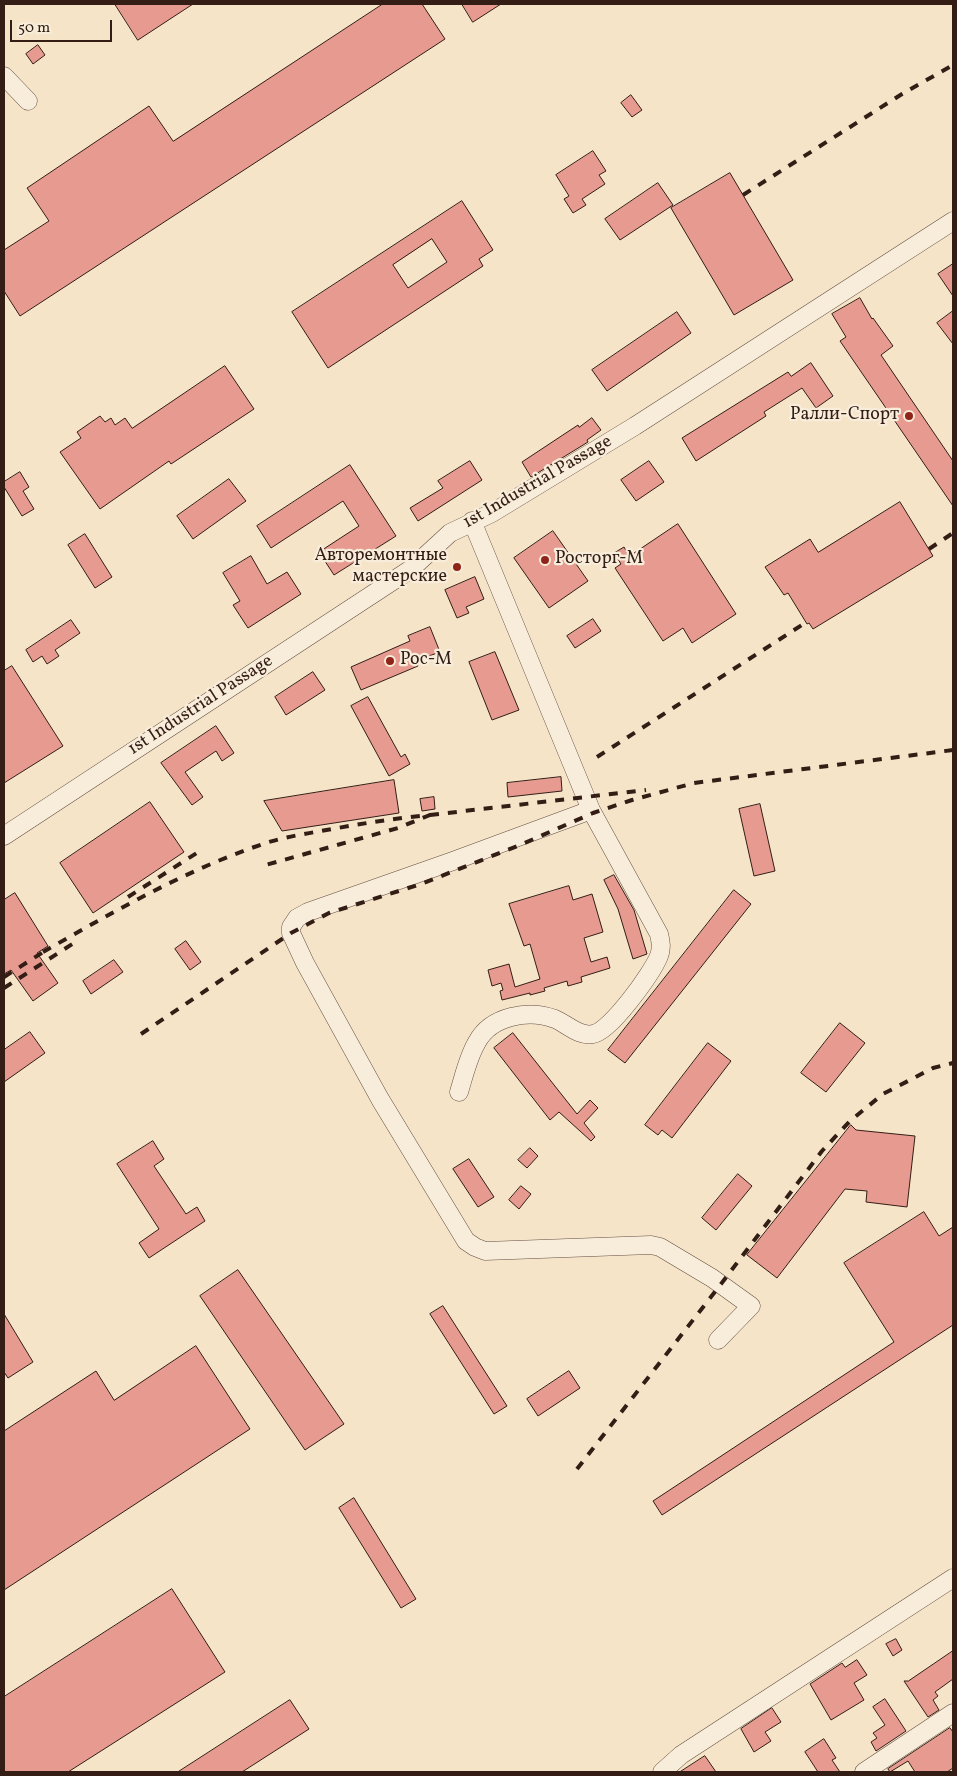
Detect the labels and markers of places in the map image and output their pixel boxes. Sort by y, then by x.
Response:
place label: Ралли-Спорт [790,405,899,427]
marker: Ралли-Спорт [903,410,915,422]
place label: Авторемонтные мастерские [314,546,447,588]
place label: Росторг-М [555,549,643,571]
marker: Росторг-М [539,554,551,566]
marker: Авторемонтные мастерские [451,561,463,573]
place label: Рос-М [400,650,452,672]
marker: Рос-М [384,655,396,667]

